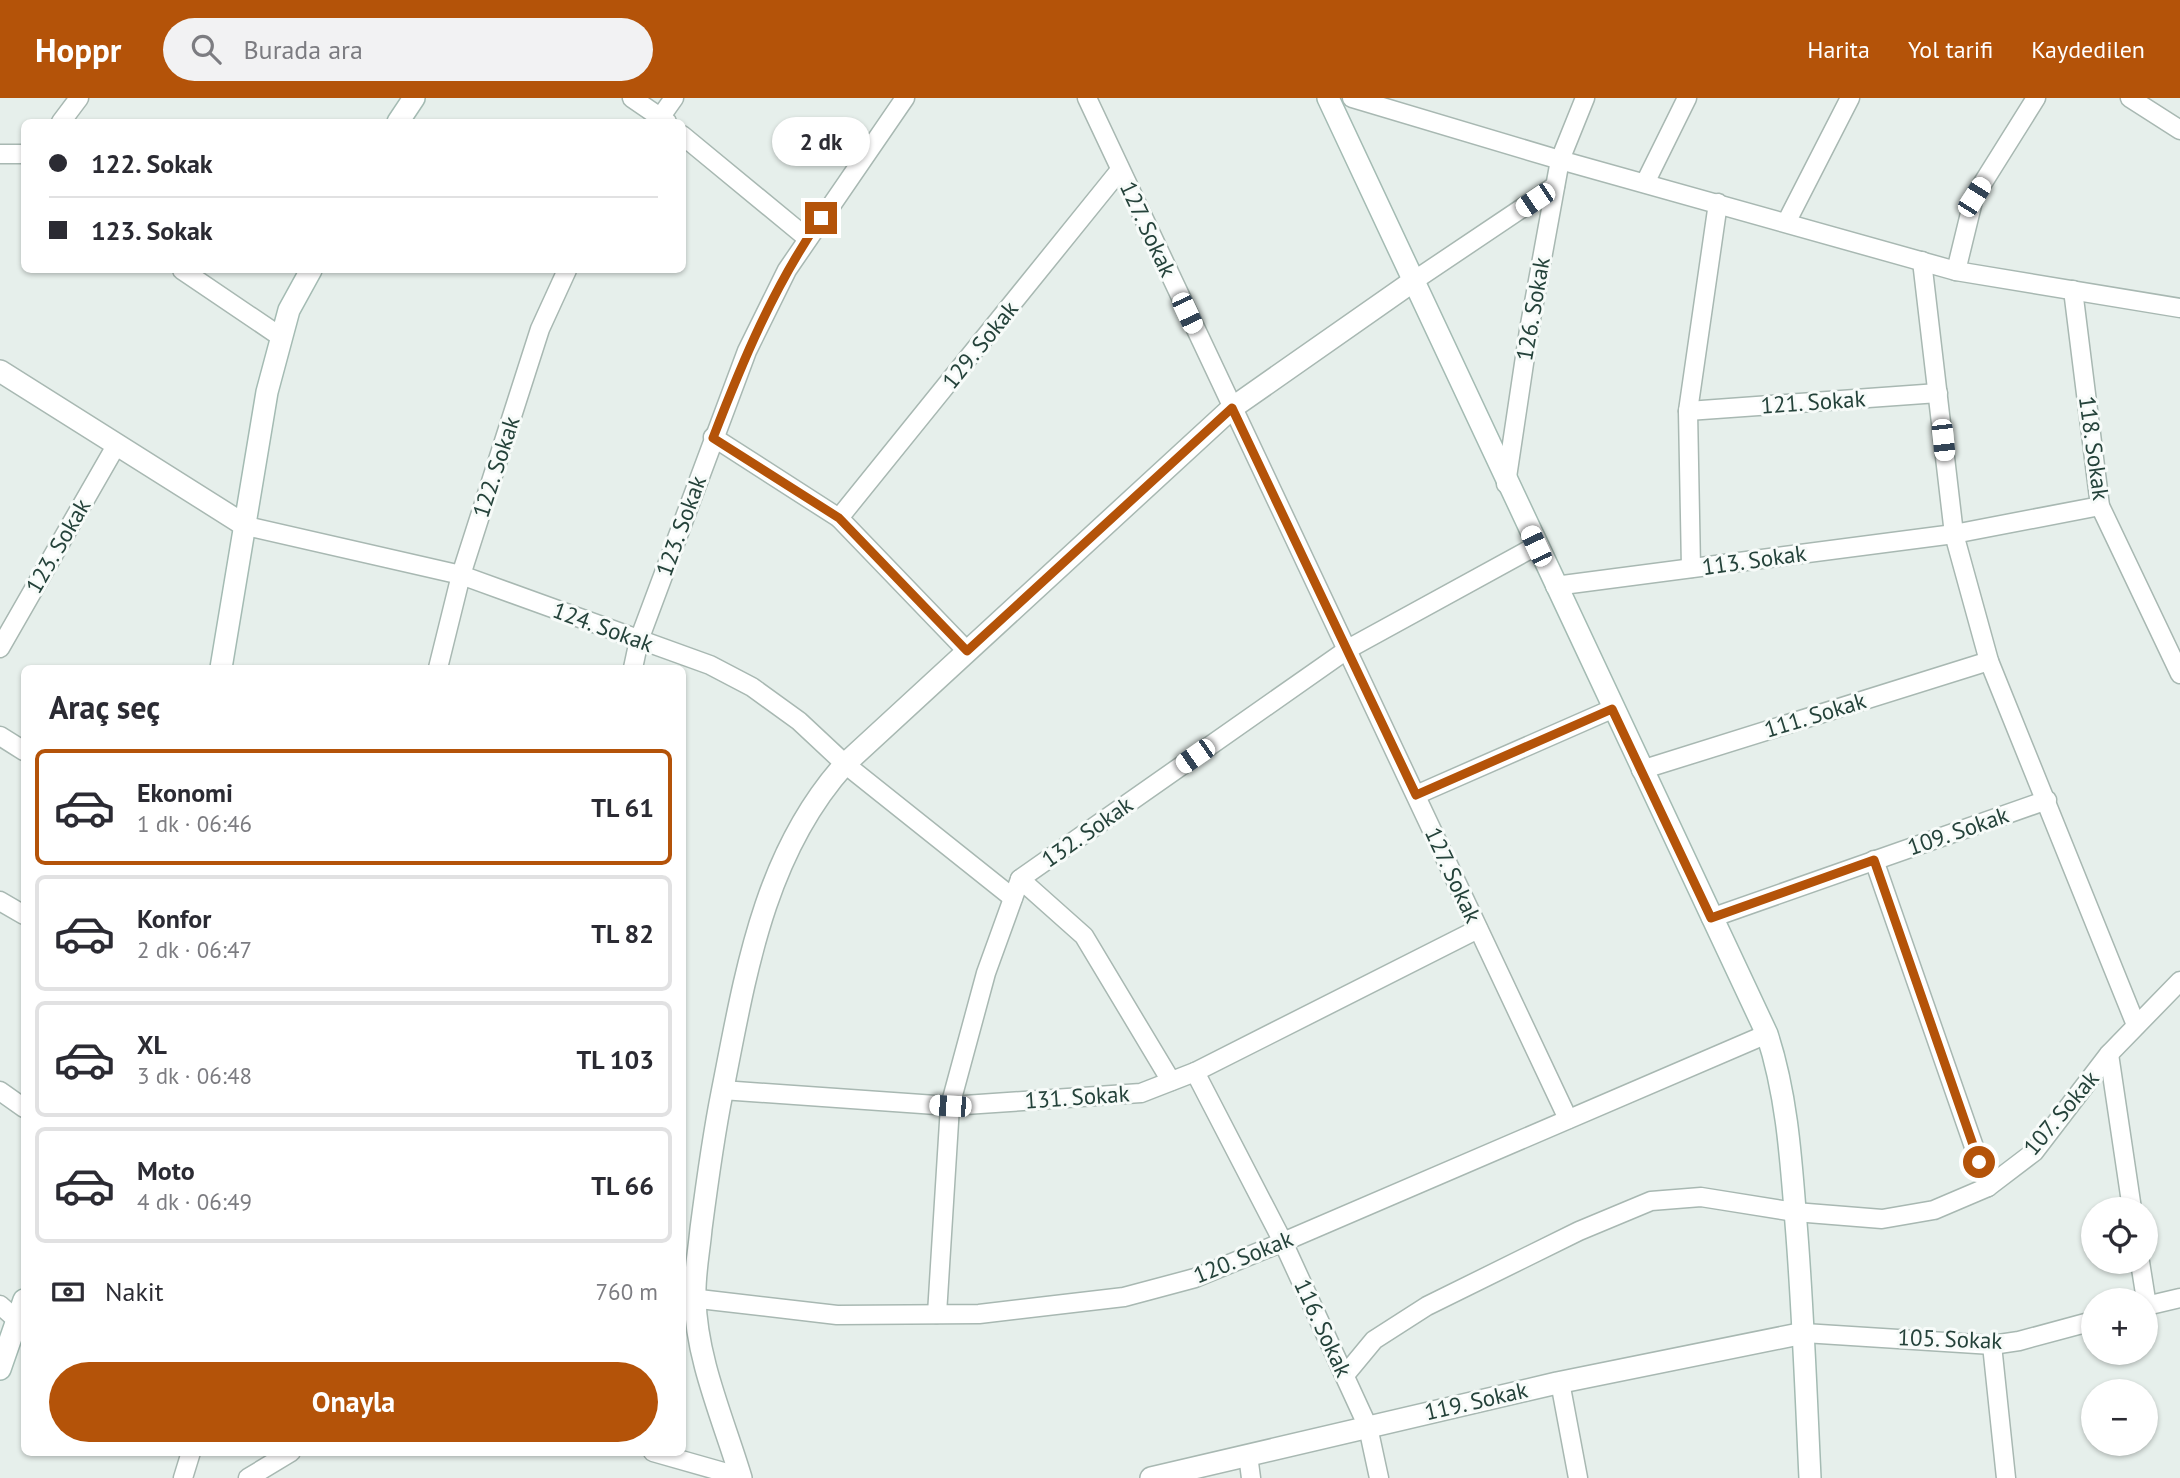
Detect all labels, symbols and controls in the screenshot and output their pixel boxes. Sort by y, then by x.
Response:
search box [163,18,653,81]
text: Hoppr [35,28,121,71]
icon: search [187,30,225,68]
text: Burada ara [243,33,363,66]
text: Harita [1807,34,1870,65]
text: Yol tarifi [1908,34,1993,65]
text: Kaydedilen [2031,34,2145,65]
callout: 2 dk [772,116,870,166]
text: 2 dk [800,127,842,156]
text: 122. Sokak [91,147,213,180]
car [1954,174,1995,220]
street label: 127. Sokak [1114,176,1183,281]
car [1512,180,1559,220]
route end [805,202,837,234]
text: 123. Sokak [91,214,213,247]
street label: 126. Sokak [1509,255,1556,363]
car [1169,290,1206,336]
street label: 129. Sokak [935,295,1024,395]
street label: 121. Sokak [1760,383,1866,420]
street label: 118. Sokak [2073,394,2116,502]
street label: 122. Sokak [466,413,526,521]
car [1931,418,1956,462]
street label: 123. Sokak [649,472,712,580]
street label: 123. Sokak [19,493,96,598]
car [1518,523,1555,569]
street label: 113. Sokak [1700,538,1808,581]
street label: 124. Sokak [549,595,657,658]
street label: 111. Sokak [1760,685,1869,744]
text: Araç seç [49,686,160,728]
car [1172,735,1219,777]
icon: car [53,776,116,839]
text: Ekonomi [137,776,233,809]
street label: 132. Sokak [1035,790,1138,874]
text: TL 61 [591,791,654,824]
street label: 109. Sokak [1904,800,2012,861]
text: 1 dk · 06:46 [137,809,252,838]
street label: 127. Sokak [1419,822,1488,927]
icon: car [53,902,116,965]
text: Konfor [137,902,211,935]
text: TL 82 [591,917,654,950]
text: 2 dk · 06:47 [137,935,252,964]
icon: car [53,1028,116,1091]
text: XL [137,1028,167,1061]
text: TL 103 [576,1043,654,1076]
text: 3 dk · 06:48 [137,1061,252,1090]
street label: 107. Sokak [2017,1064,2105,1161]
street label: 131. Sokak [1024,1078,1130,1115]
car [929,1094,972,1118]
route start [1963,1146,1995,1178]
icon: car [53,1154,116,1217]
text: Moto [137,1154,195,1187]
text: TL 66 [591,1169,654,1202]
text: 4 dk · 06:49 [137,1187,252,1216]
map controls [2081,1197,2158,1456]
button: locate [2081,1197,2158,1274]
street label: 120. Sokak [1189,1223,1297,1290]
icon: cash [49,1273,87,1311]
street label: 116. Sokak [1288,1274,1359,1381]
text: Nakit [105,1275,164,1308]
text: 760 m [596,1277,658,1306]
button: + [2081,1288,2158,1365]
street label: 105. Sokak [1897,1322,2003,1355]
button: Onayla [49,1362,658,1442]
street label: 119. Sokak [1422,1375,1530,1426]
button: − [2081,1379,2158,1456]

